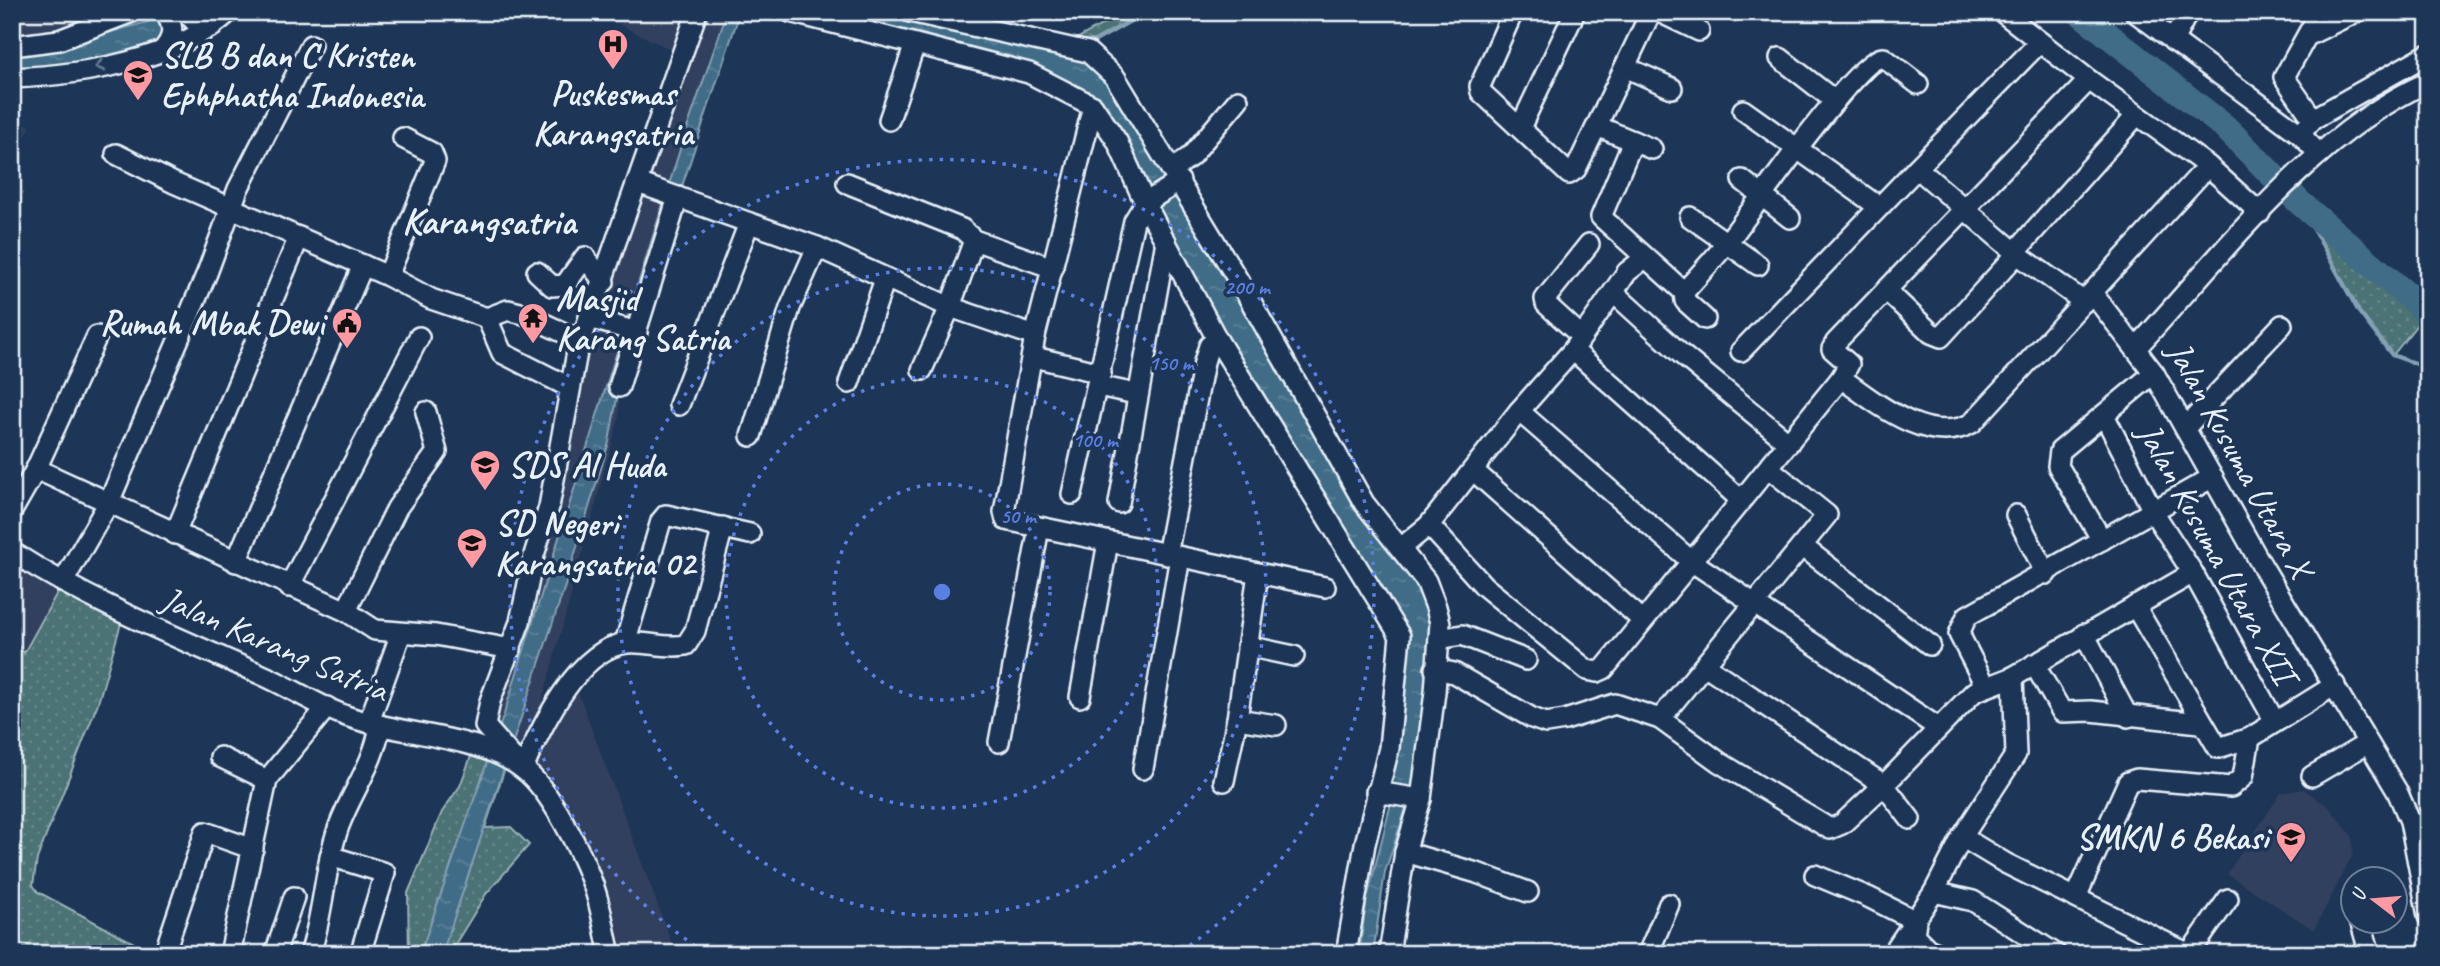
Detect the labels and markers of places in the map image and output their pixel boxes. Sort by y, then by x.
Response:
hospital icon: Puskesmas Karangsatria [596,27,630,71]
place label: SLB B dan C Kristen Ephphatha Indonesia [161,33,427,118]
school or university icon: SLB B dan C Kristen Ephphatha Indonesia [121,58,155,102]
place label: Puskesmas Karangsatria [533,71,696,156]
place label: Masjid Karang Satria [556,276,732,361]
place label: Rumah Mbak Dewi [100,301,328,346]
temple icon: Masjid Karang Satria [516,301,550,345]
public building icon: Rumah Mbak Dewi [330,306,364,350]
place label: SDS Al Huda [508,443,668,488]
school or university icon: SDS Al Huda [468,448,502,492]
place label: SD Negeri Karangsatria 02 [495,501,698,586]
school or university icon: SD Negeri Karangsatria 02 [455,526,489,570]
centre of rings [930,580,954,604]
place label: SMKN 6 Bekasi [2076,815,2273,860]
school or university icon: SMKN 6 Bekasi [2274,820,2308,864]

